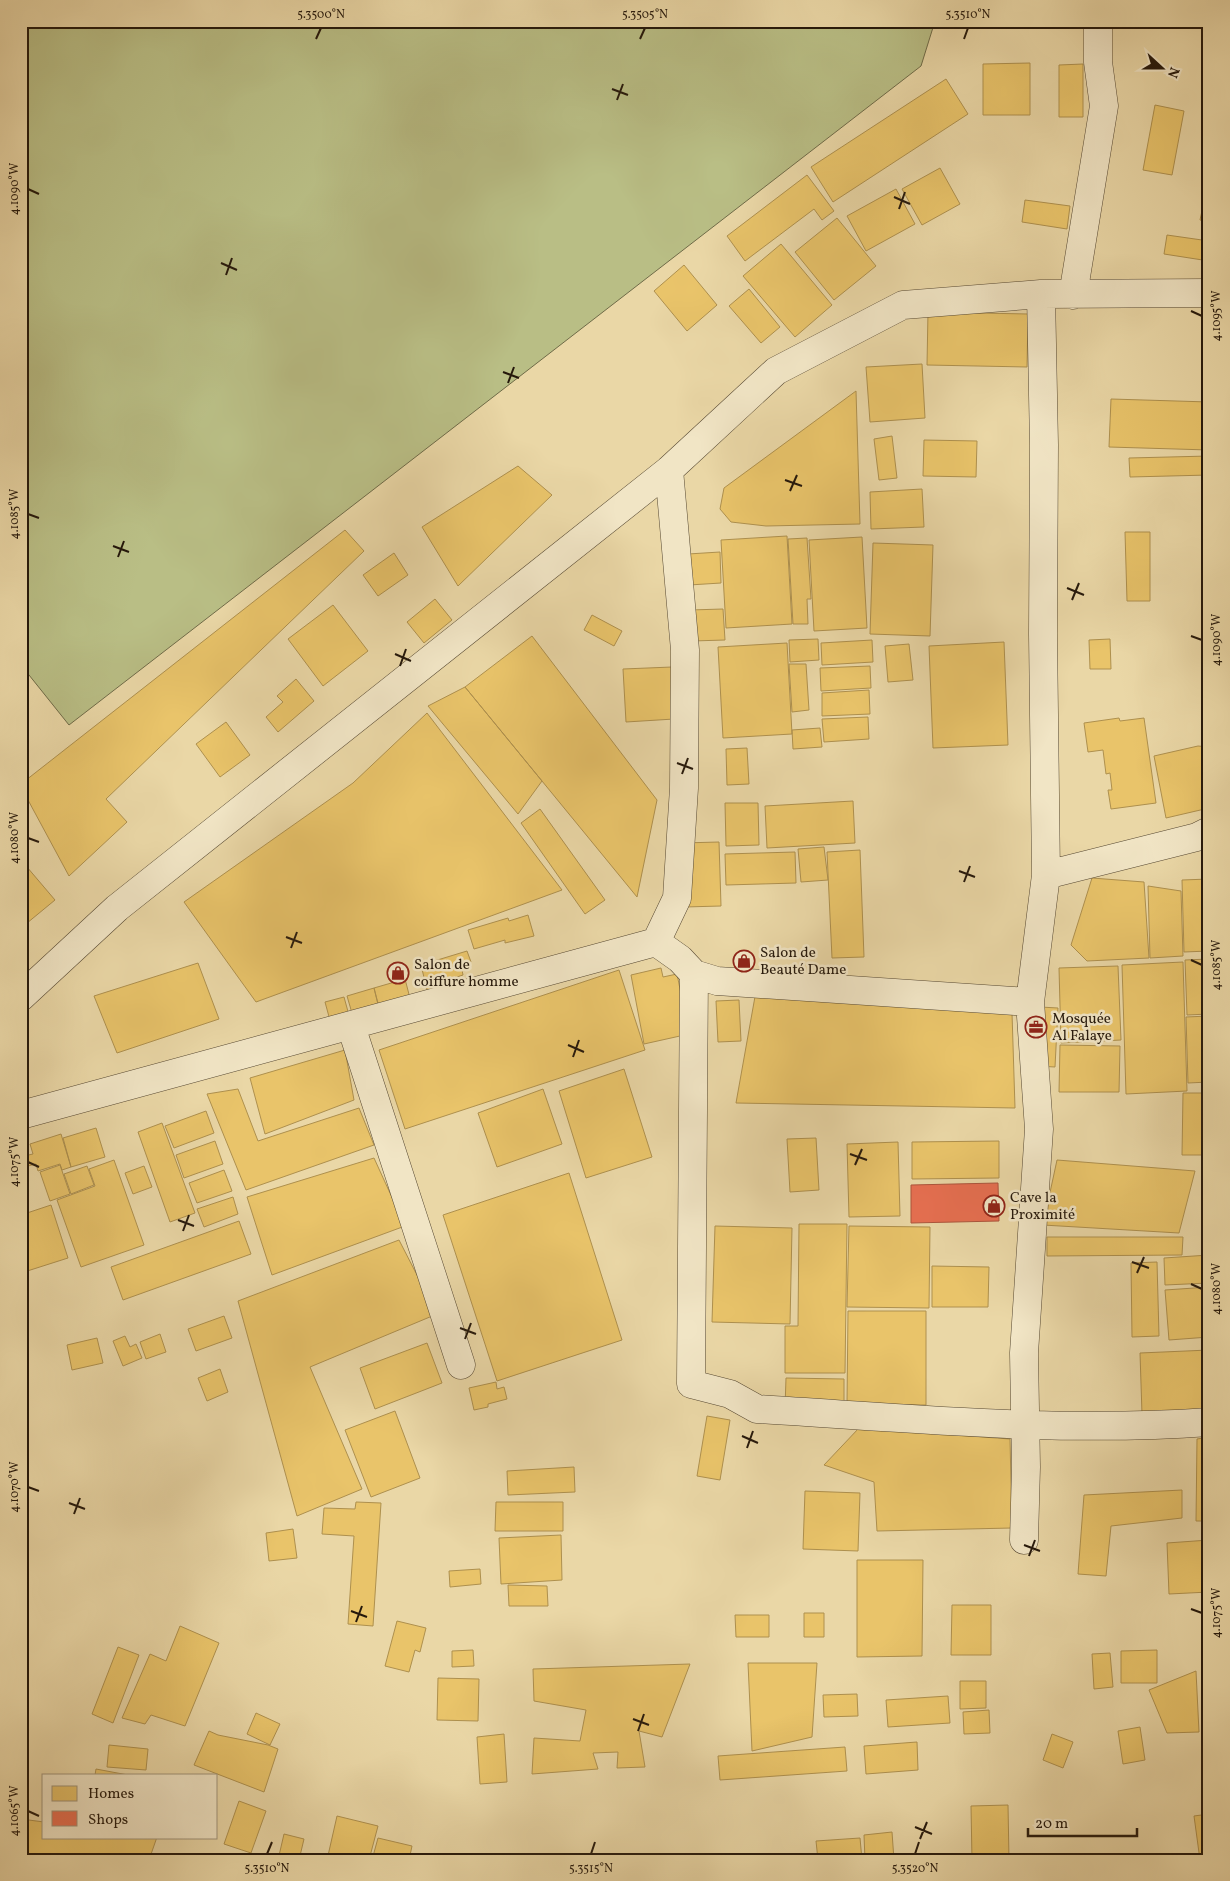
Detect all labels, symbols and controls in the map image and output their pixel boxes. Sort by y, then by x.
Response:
text: 5.3500°N [297,7,345,23]
text: 5.3505°N [622,7,668,23]
text: 5.3510°N [945,7,991,23]
north arrow [1138,42,1188,92]
text: N [1162,64,1183,80]
text: 4.1090°W [7,163,23,215]
text: 4.1095°W [1209,291,1225,342]
text: 4.1085°W [7,489,23,539]
text: 4.1090°W [1209,614,1225,666]
text: 4.1080°W [7,812,23,864]
text: 4.1085°W [1209,940,1225,990]
place label: Salon de Beauté Dame [760,943,846,981]
shop icon: Salon de Beauté Dame [732,949,756,973]
place label: Salon de coiffure homme [414,955,519,993]
shop icon: Salon de coiffure homme [386,961,410,985]
place label: Mosquée Al Falaye [1052,1009,1112,1047]
office icon: Mosquée Al Falaye [1024,1015,1048,1039]
text: 4.1075°W [7,1137,23,1187]
place label: Cave la Proximité [1010,1188,1075,1226]
shop icon: Cave la Proximité [982,1194,1006,1218]
text: 4.1080°W [1209,1263,1225,1315]
text: 4.1070°W [7,1461,23,1513]
text: 4.1075°W [1209,1588,1225,1638]
legend [42,1774,218,1838]
text: Homes [88,1784,134,1805]
text: 4.1065°W [7,1786,23,1837]
scale bar [1028,1806,1136,1838]
text: Shops [88,1810,128,1831]
text: 20 m [1035,1814,1068,1835]
text: 5.3510°N [244,1861,290,1877]
text: 5.3515°N [569,1861,613,1877]
text: 5.3520°N [892,1861,938,1877]

